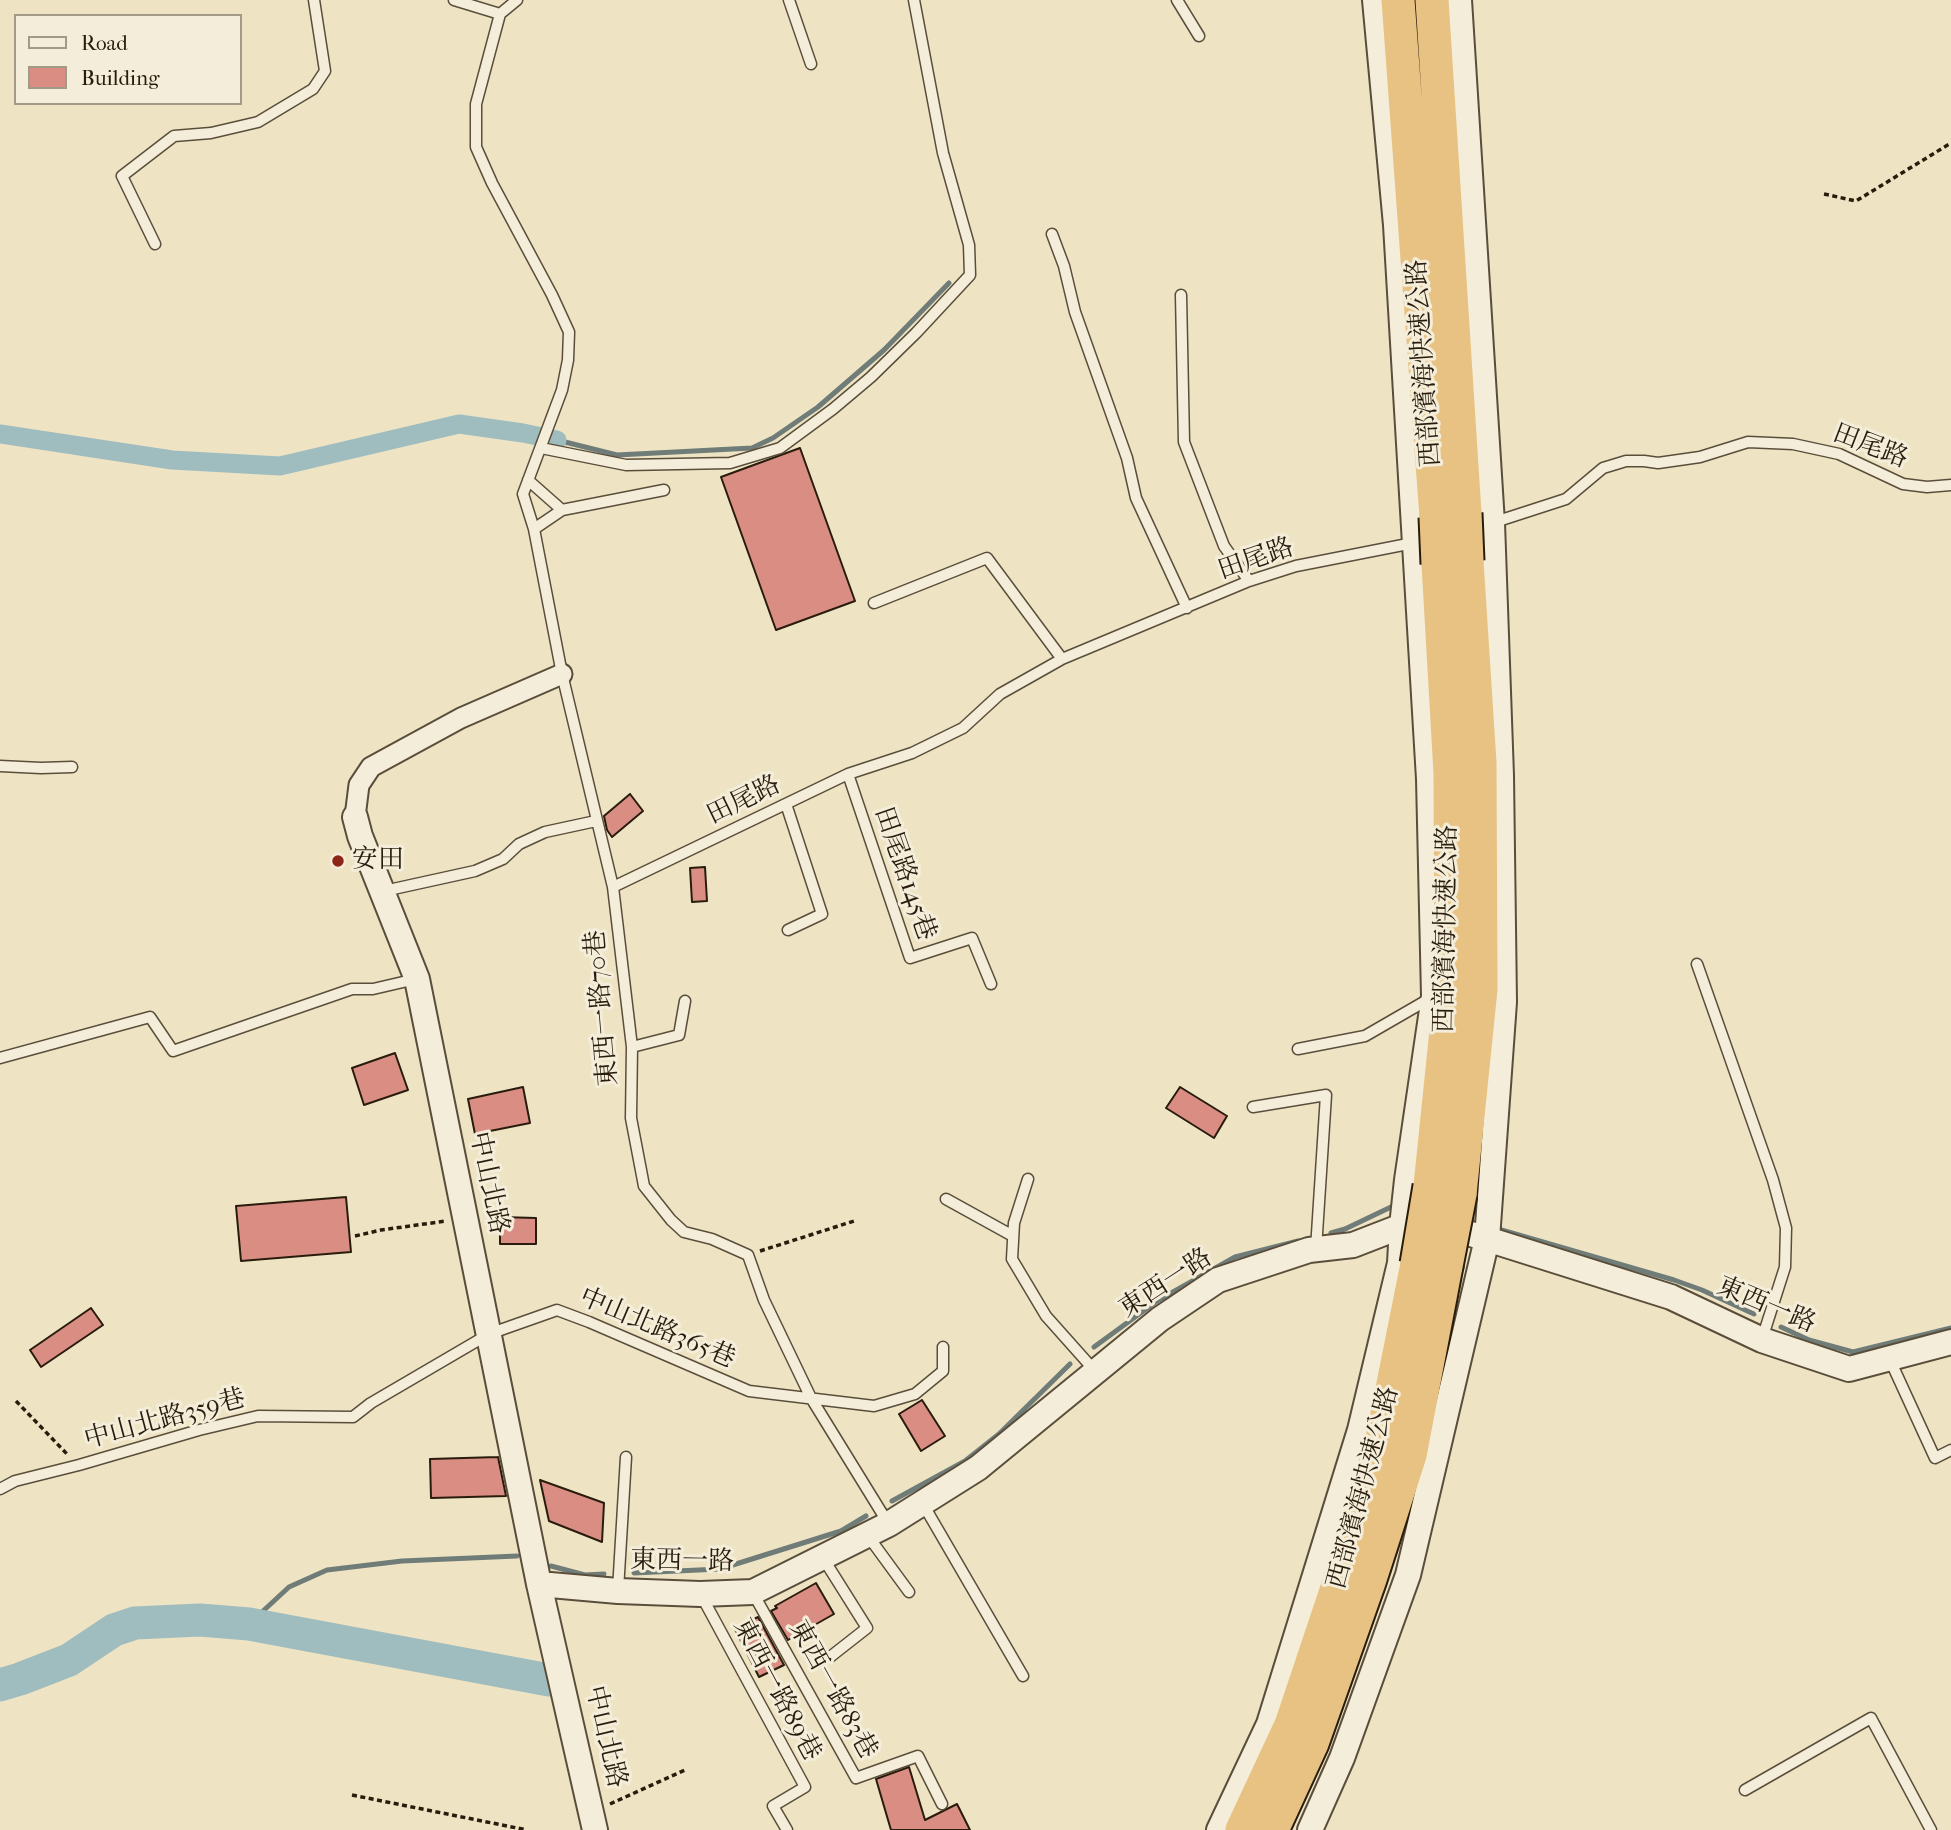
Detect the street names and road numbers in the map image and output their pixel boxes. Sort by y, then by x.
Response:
street label: 西部濱海快速公路 [1402,258,1448,468]
street label: 田尾路 [1828,418,1912,476]
street label: 田尾路 [1214,533,1298,587]
street label: 田尾路 [702,770,786,832]
street label: 田尾路145巷 [867,803,941,945]
street label: 西部濱海快速公路 [1430,825,1464,1033]
street label: 東西一路70巷 [581,929,625,1087]
street label: 中山北路 [462,1129,514,1237]
street label: 東西一路 [1114,1243,1218,1325]
street label: 東西一路 [1712,1271,1820,1341]
street label: 中山北路365巷 [575,1282,739,1376]
street label: 中山北路359巷 [81,1384,249,1456]
street label: 西部濱海快速公路 [1322,1384,1406,1592]
street label: 東西一路 [630,1545,734,1579]
street label: 東西一路89巷 [725,1613,827,1767]
street label: 東西一路83巷 [781,1615,883,1765]
street label: 中山北路 [578,1683,632,1791]

